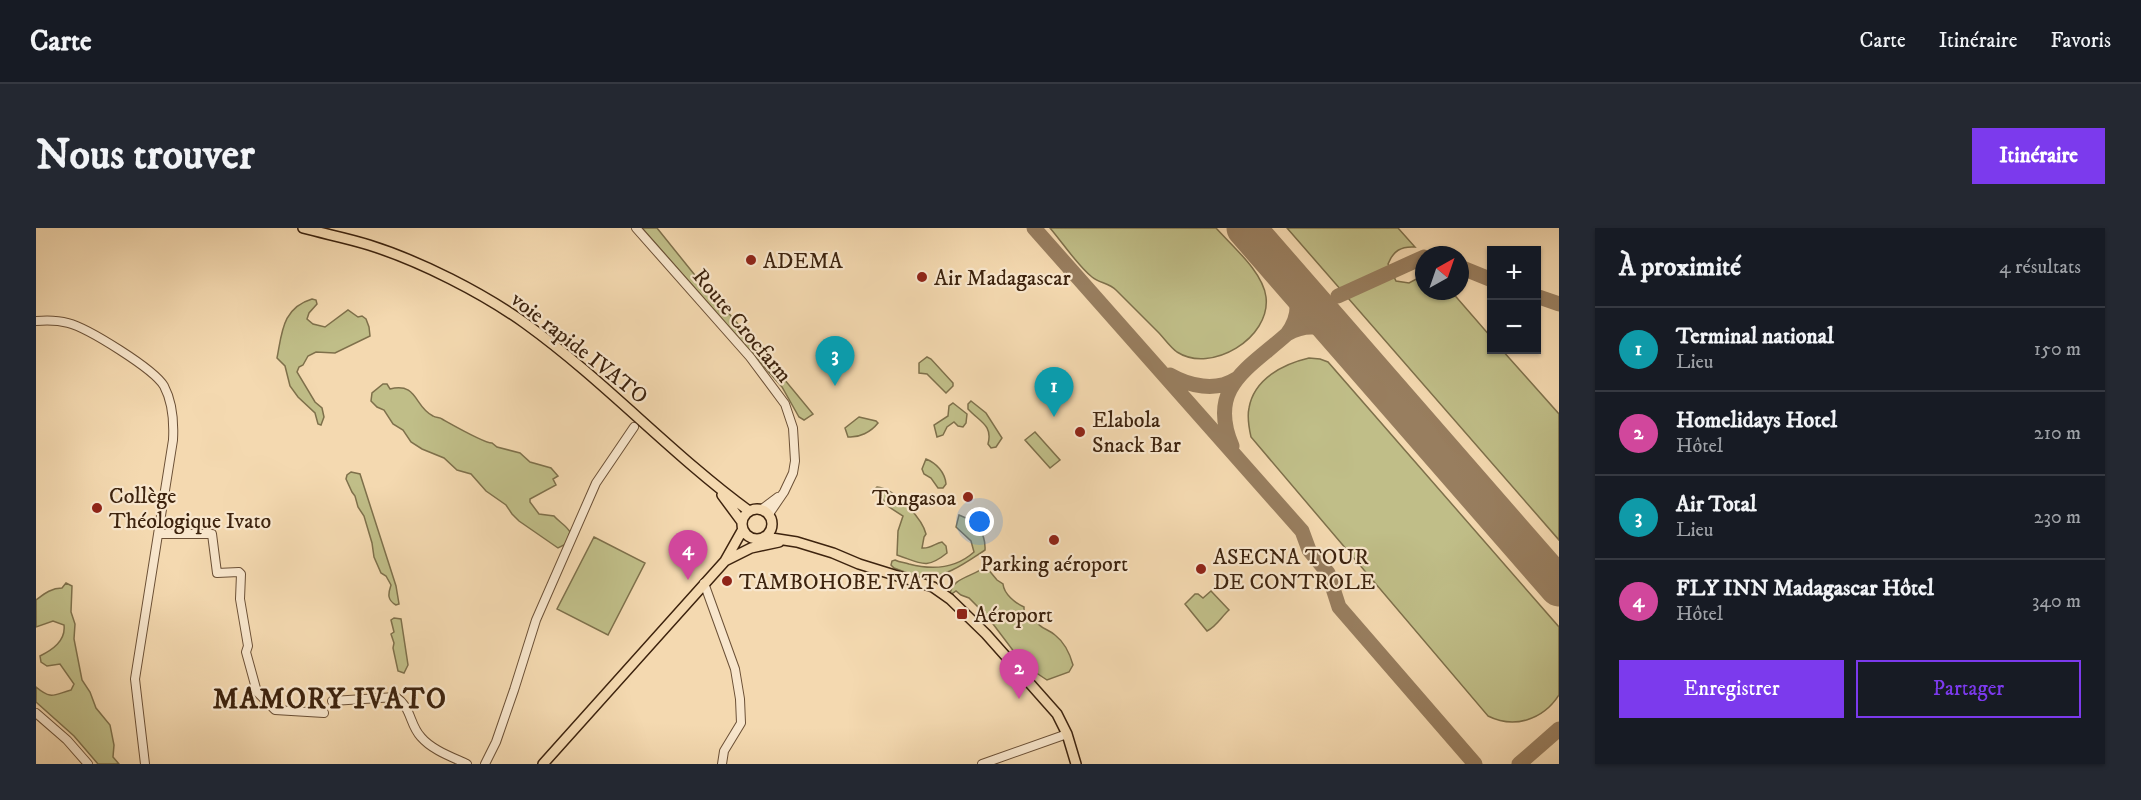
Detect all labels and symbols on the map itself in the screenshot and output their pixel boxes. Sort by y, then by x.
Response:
north arrow [1415,246,1469,300]
place label: ADEMA [763,248,844,275]
marker: ADEMA [744,253,758,267]
street label: Route Crocfarm [686,263,797,389]
place label: Air Madagascar [934,265,1072,292]
marker: Air Madagascar [915,270,929,284]
street label: voie rapide IVATO [504,286,653,410]
pin: 3 [816,336,854,386]
pin: 1 [1034,368,1074,417]
place label: Elabola Snack Bar [1092,407,1182,459]
marker: Elabola Snack Bar [1073,425,1087,439]
place label: Collège Théologique Ivato [109,483,271,535]
place label: Tongasoa [872,485,957,512]
marker: Tongasoa [961,490,975,504]
marker: Collège Théologique Ivato [90,501,104,515]
your location [965,507,994,536]
pin: 4 [668,530,708,580]
marker: Parking aéroport [1047,533,1061,547]
place label: ASECNA TOUR DE CONTROLE [1213,544,1375,596]
place label: Parking aéroport [980,551,1128,578]
marker: ASECNA TOUR DE CONTROLE [1194,562,1208,576]
place label: TAMBOHOBE IVATO [739,569,954,596]
marker: TAMBOHOBE IVATO [720,574,734,588]
place label: Aéroport [974,602,1053,629]
marker: Aéroport [955,607,969,621]
pin: 2 [1000,650,1038,699]
district label: MAMORY IVATO [213,682,447,717]

